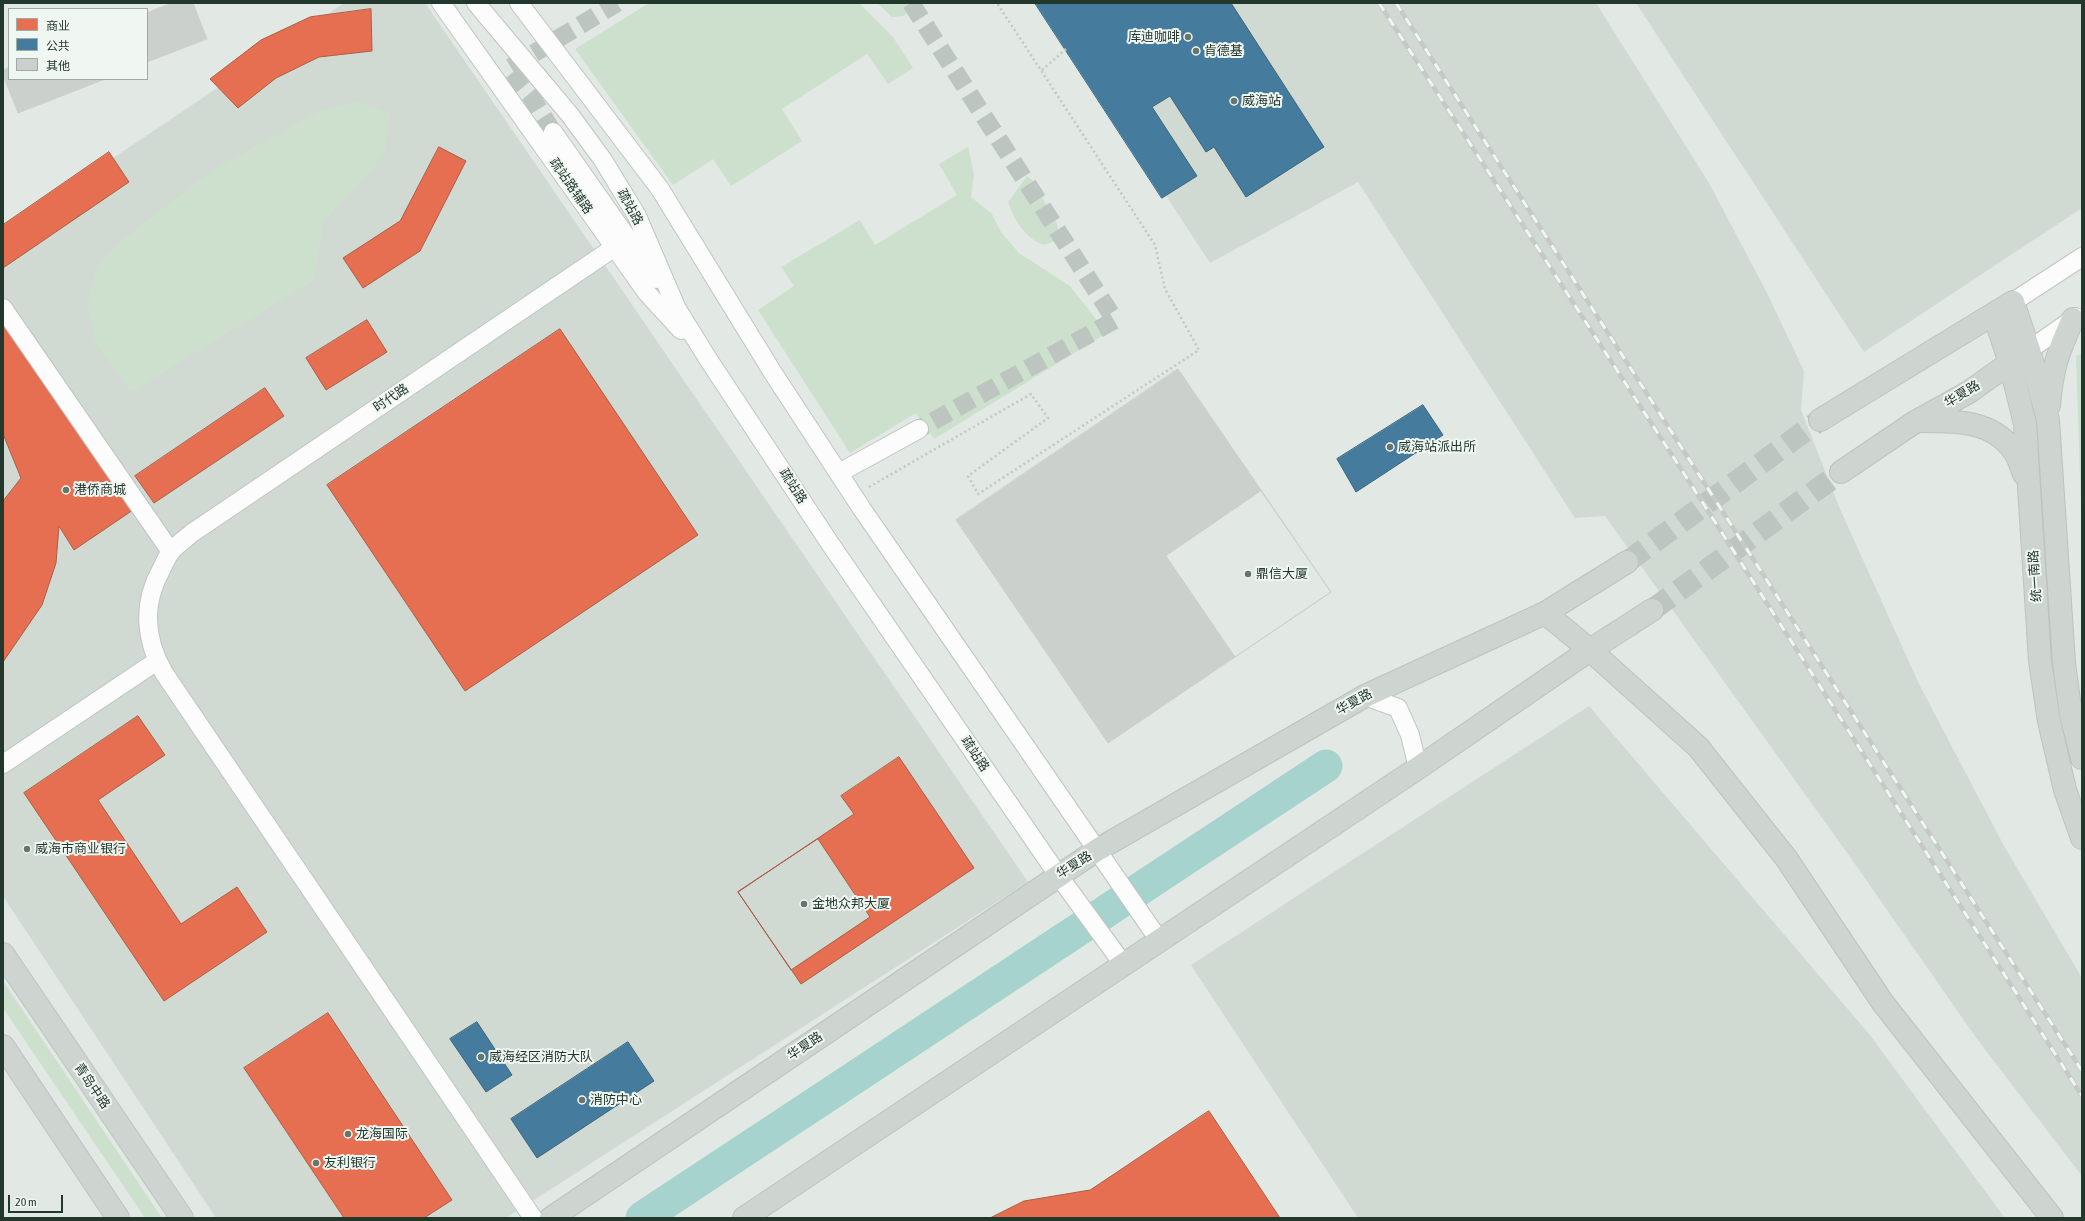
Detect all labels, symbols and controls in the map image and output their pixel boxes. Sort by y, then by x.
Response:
legend [8,8,148,80]
text: 商业 [46,19,70,33]
place label: 库迪咖啡 [1128,29,1180,45]
marker: 库迪咖啡 [1183,32,1193,42]
text: 公共 [46,39,70,53]
place label: 肯德基 [1204,43,1243,59]
marker: 肯德基 [1191,46,1201,56]
text: 其他 [46,59,70,73]
place label: 威海站 [1242,93,1281,109]
marker: 威海站 [1229,96,1239,106]
street label: 疏站路辅路 [546,155,596,217]
street label: 疏站路 [614,186,646,228]
street label: 华夏路 [1941,377,1983,411]
street label: 时代路 [370,381,412,415]
place label: 威海站派出所 [1398,439,1476,455]
marker: 威海站派出所 [1385,442,1395,452]
street label: 疏站路 [776,465,810,507]
place label: 港侨商城 [74,482,126,498]
marker: 港侨商城 [61,485,71,495]
street label: 统一南路 [2025,550,2045,602]
place label: 鼎信大厦 [1256,566,1308,582]
marker: 鼎信大厦 [1243,569,1253,579]
street label: 华夏路 [1333,686,1375,718]
street label: 疏站路 [958,733,992,775]
place label: 威海市商业银行 [35,841,126,857]
marker: 威海市商业银行 [22,844,32,854]
street label: 华夏路 [1053,848,1095,882]
place label: 金地众邦大厦 [812,896,890,912]
marker: 金地众邦大厦 [799,899,809,909]
street label: 华夏路 [784,1029,826,1063]
place label: 威海经区消防大队 [489,1049,593,1065]
marker: 威海经区消防大队 [476,1052,486,1062]
street label: 青岛中路 [71,1060,113,1112]
place label: 消防中心 [590,1092,642,1108]
marker: 消防中心 [577,1095,587,1105]
place label: 龙海国际 [356,1126,408,1142]
marker: 龙海国际 [343,1129,353,1139]
place label: 友利银行 [324,1155,376,1171]
marker: 友利银行 [311,1158,321,1168]
scale bar [10,1187,65,1213]
text: 20 m [15,1195,37,1209]

